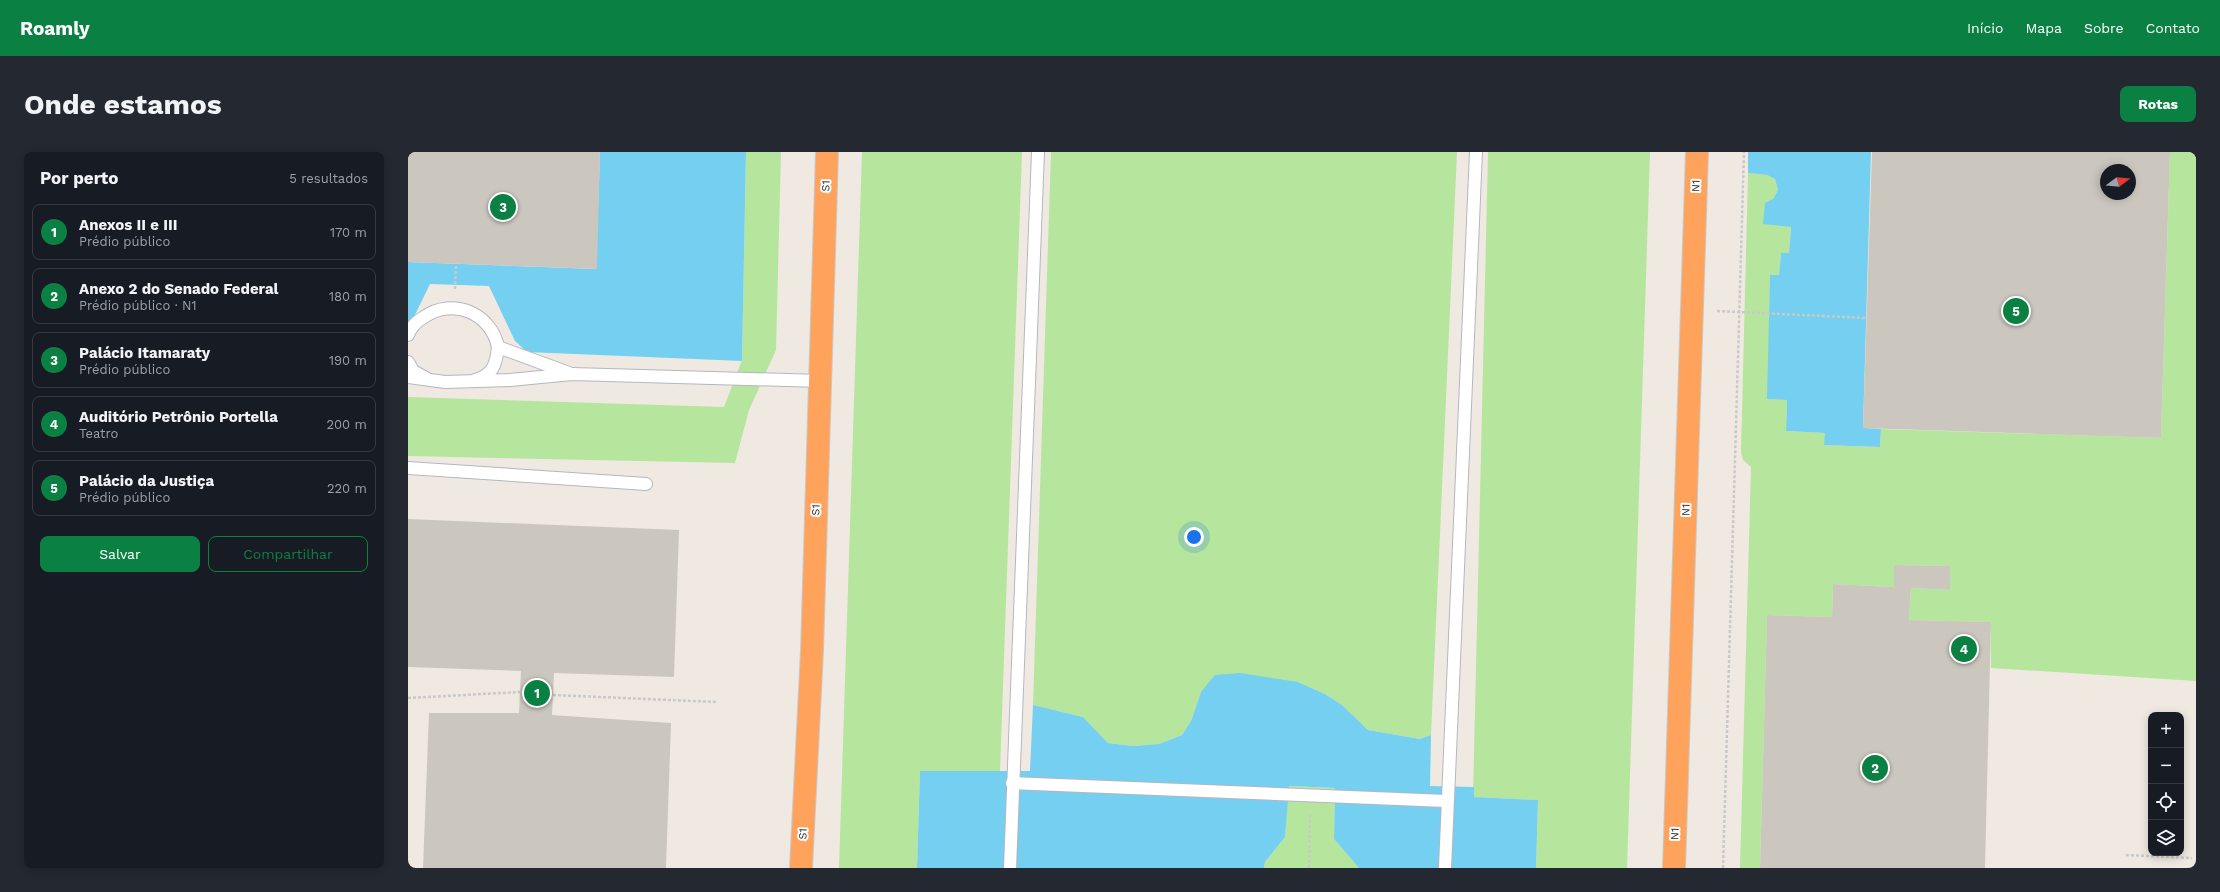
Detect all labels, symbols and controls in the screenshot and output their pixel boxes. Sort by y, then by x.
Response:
text: Roamly [20,17,90,40]
text: Início [1967,20,2003,36]
text: Mapa [2025,20,2062,36]
text: Sobre [2084,20,2124,36]
text: Contato [2146,20,2200,36]
button: Rotas [2120,86,2196,122]
text: Onde estamos [24,88,222,121]
north arrow [2100,164,2136,200]
text: Por perto [40,168,118,188]
text: 5 resultados [289,171,368,186]
street label: S1 [819,180,833,192]
street label: N1 [1689,180,1703,192]
pin: 3 [490,192,516,222]
text: Anexos II e III [79,216,178,234]
text: 1 [51,225,57,240]
text: 170 m [330,225,367,240]
text: Prédio público [79,234,170,249]
text: Anexo 2 do Senado Federal [79,280,279,298]
text: 2 [50,289,58,304]
text: 180 m [329,289,367,304]
pin: 5 [2003,296,2029,326]
text: Prédio público · N1 [79,298,197,313]
text: Palácio Itamaraty [79,344,210,362]
text: 3 [50,353,58,368]
text: 190 m [329,353,367,368]
text: Prédio público [79,362,170,377]
text: Auditório Petrônio Portella [79,408,278,426]
text: 4 [50,417,58,432]
text: 200 m [326,417,367,432]
text: Teatro [79,426,118,441]
text: Palácio da Justiça [79,472,214,490]
text: 5 [50,481,58,496]
text: 220 m [327,481,367,496]
text: Prédio público [79,490,170,505]
street label: S1 [809,504,823,516]
street label: N1 [1679,504,1693,516]
your location [1184,527,1204,547]
button: Salvar [40,536,200,572]
button: Compartilhar [208,536,368,572]
pin: 4 [1951,634,1977,664]
pin: 1 [524,678,550,708]
map controls [2148,712,2184,856]
button: + [2148,712,2184,748]
button: − [2148,748,2184,784]
pin: 2 [1862,753,1888,783]
button: locate [2148,784,2184,820]
button: layers [2148,820,2184,856]
street label: S1 [796,828,810,840]
street label: N1 [1668,828,1682,840]

